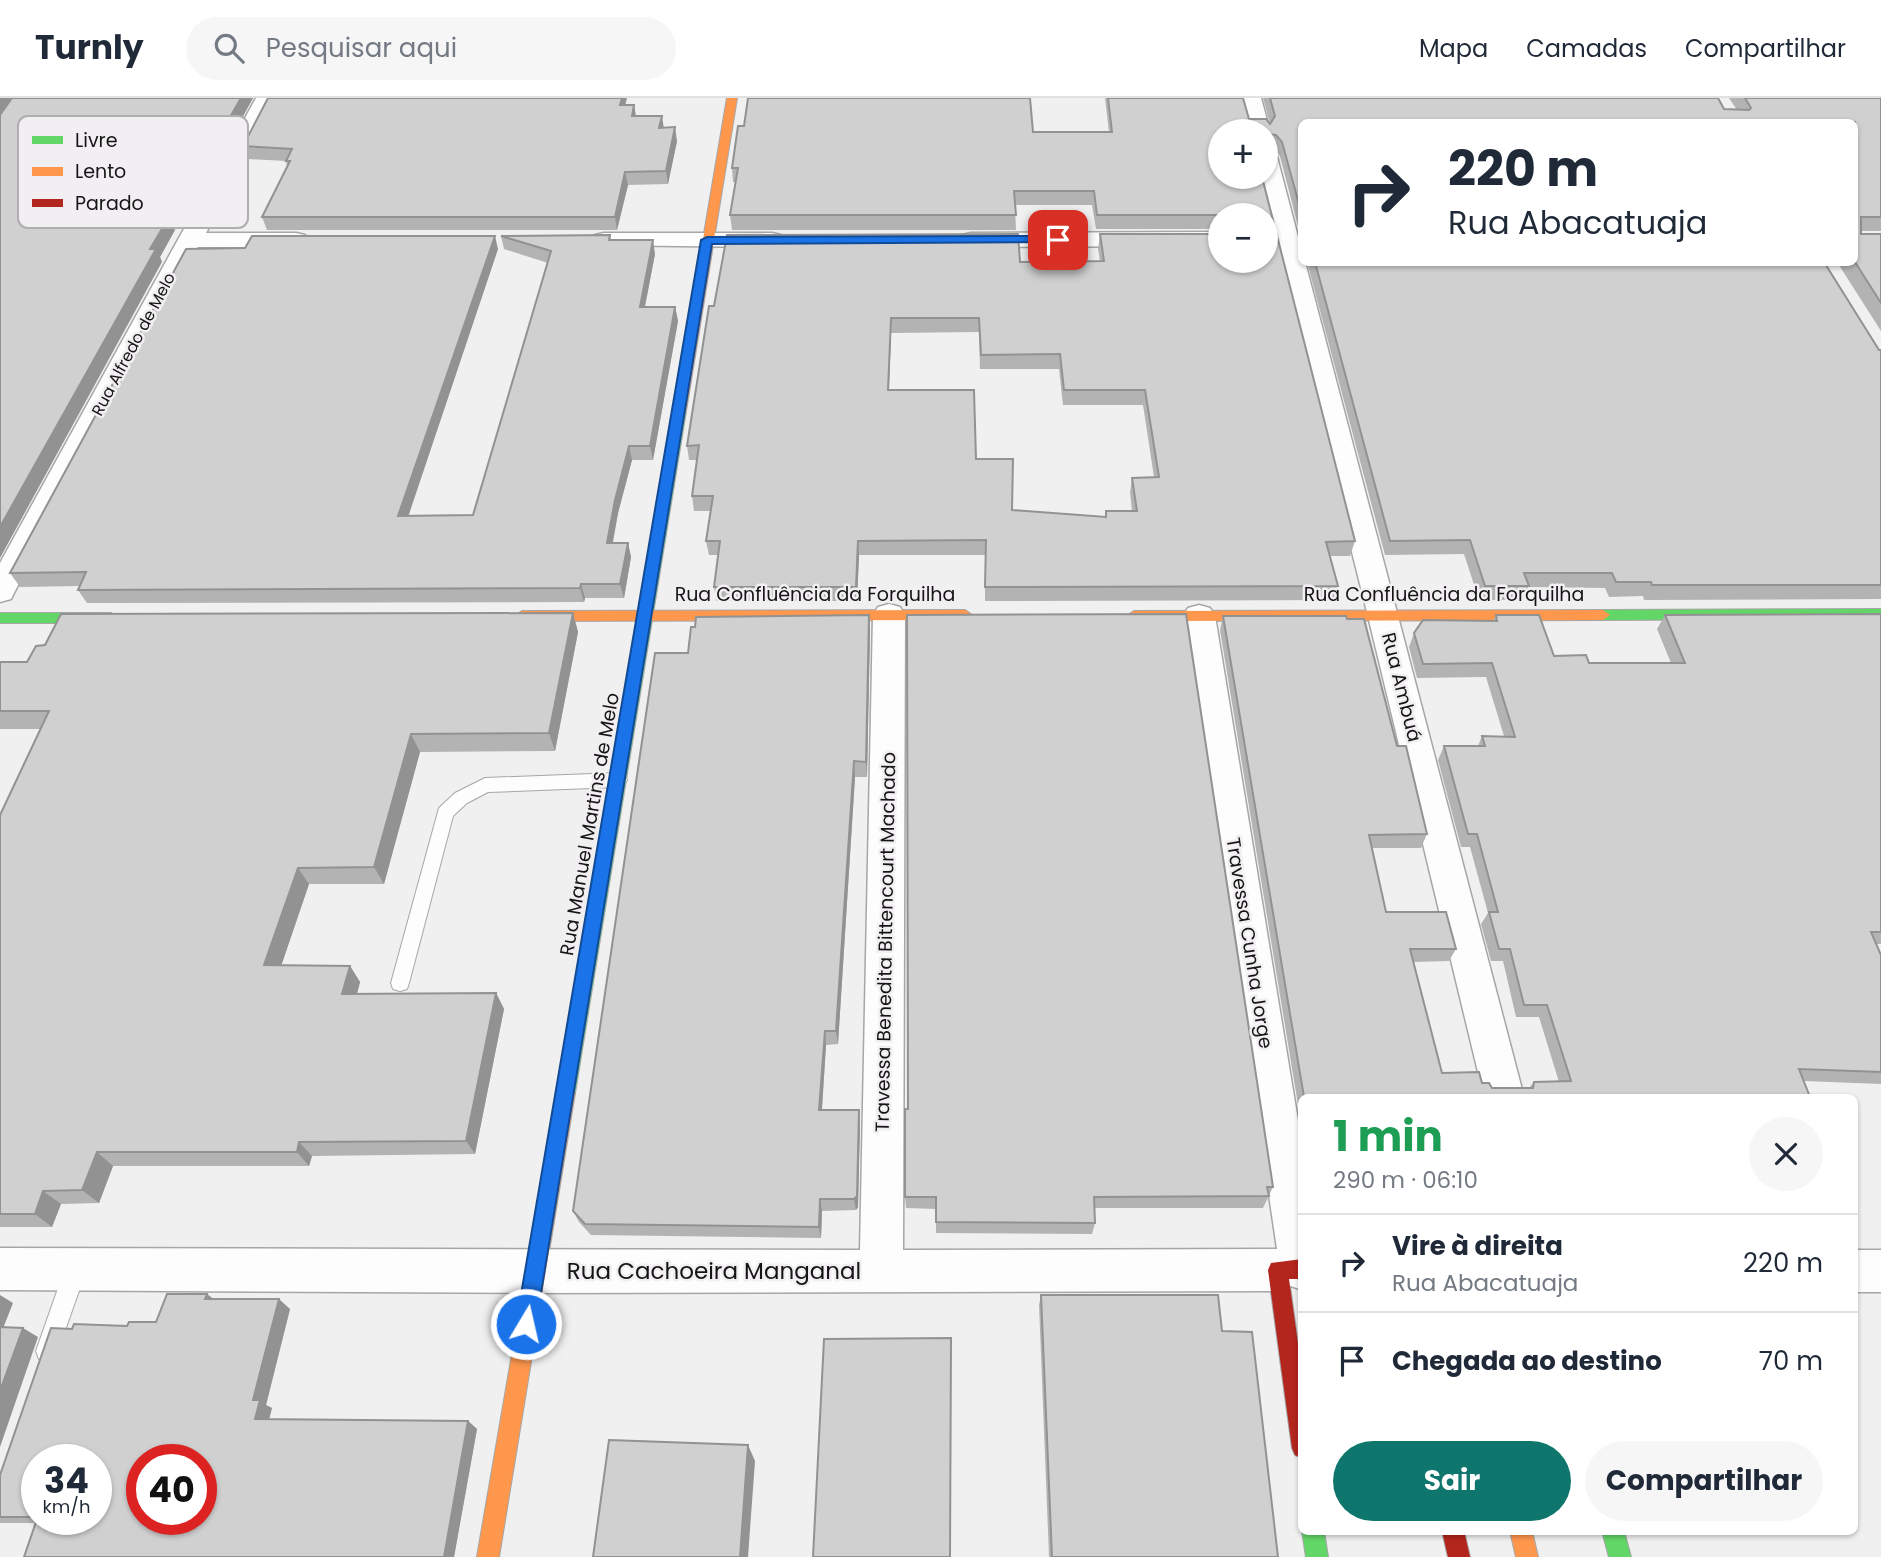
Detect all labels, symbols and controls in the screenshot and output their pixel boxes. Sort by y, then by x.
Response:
search box [186,17,676,80]
text: Turnly [35,24,144,71]
icon: search [210,29,248,67]
text: Pesquisar aqui [266,30,457,66]
text: Mapa [1419,32,1488,65]
text: Camadas [1526,32,1647,65]
text: Compartilhar [1685,32,1846,65]
legend [18,116,248,228]
map controls [1208,119,1278,273]
button: + [1208,119,1278,189]
text: Livre [75,127,117,154]
text: 220 m [1448,135,1598,203]
icon: right [1333,147,1424,238]
text: Lento [75,158,126,185]
text: Parado [75,190,144,217]
text: Rua Abacatuaja [1448,200,1707,245]
button: − [1208,203,1278,273]
pin [1028,210,1088,270]
icon: arrive [1039,221,1077,259]
street label: Rua Alfredo de Melo [86,269,181,420]
street label: Rua Confluência da Forquilha [675,581,955,608]
street label: Rua Confluência da Forquilha [1304,581,1584,608]
street label: Rua Ambuá [1375,630,1428,745]
street label: Rua Manuel Martins de Melo [553,691,626,958]
street label: Travessa Benedita Bittencourt Machado [869,752,902,1132]
street label: Travessa Cunha Jorge [1219,836,1280,1051]
text: 1 min [1333,1107,1443,1166]
button: close [1749,1117,1823,1191]
text: 290 m · 06:10 [1333,1164,1478,1196]
text: Vire à direita [1392,1228,1563,1264]
icon: right [1333,1244,1371,1282]
text: 220 m [1743,1245,1823,1281]
street label: Rua Cachoeira Manganal [567,1255,861,1287]
text: Rua Abacatuaja [1392,1267,1578,1299]
position arrow [489,1287,563,1361]
icon: arrive [1333,1342,1371,1380]
text: Chegada ao destino [1392,1343,1662,1379]
text: 70 m [1759,1343,1823,1379]
button: Sair [1333,1441,1571,1521]
button: Compartilhar [1585,1441,1823,1521]
speed limit sign: 40 [126,1444,217,1535]
text: 34 [44,1456,89,1505]
text: km/h [43,1494,90,1519]

